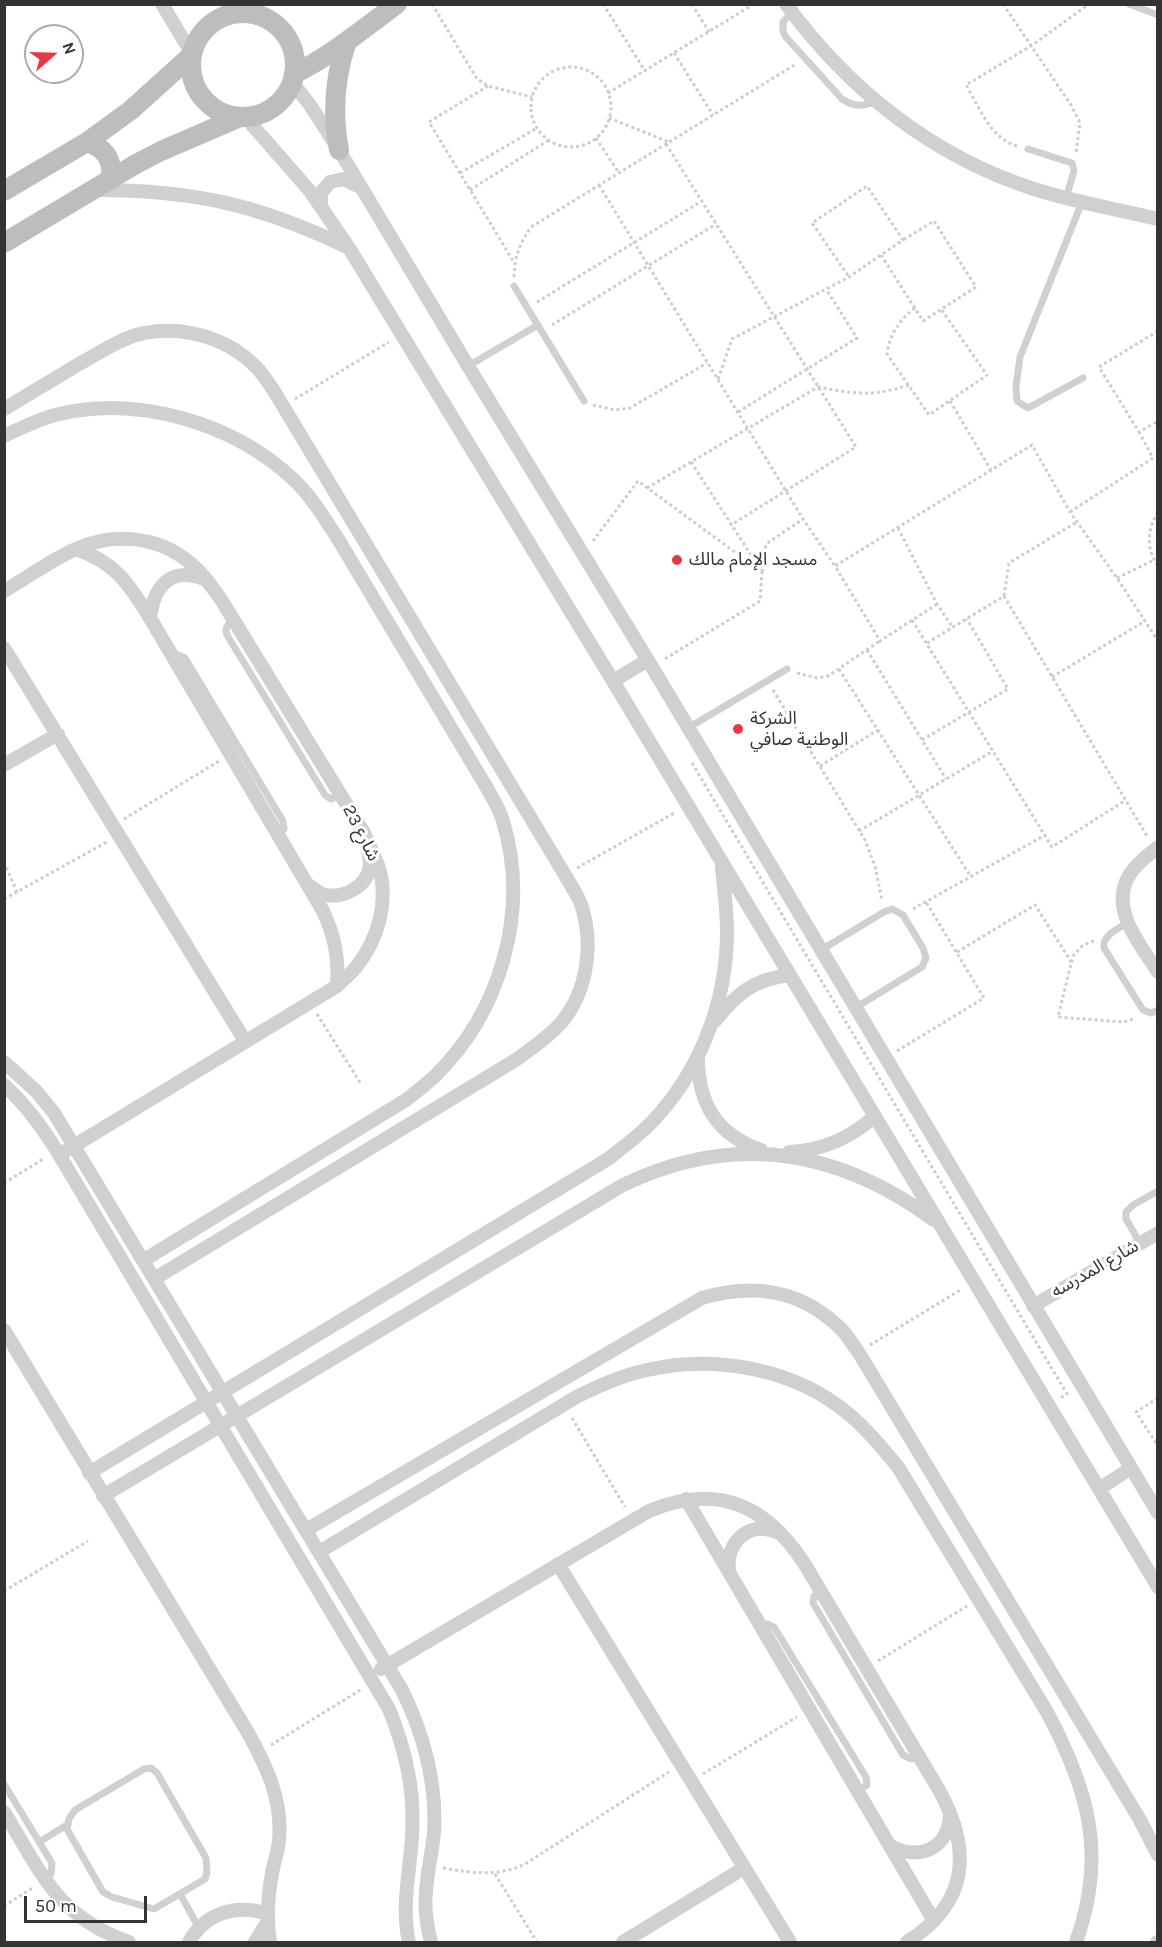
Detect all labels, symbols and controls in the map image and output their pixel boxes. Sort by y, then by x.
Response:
north arrow [24,24,84,84]
text: N [59,40,80,57]
place label: مسجد الإمام مالك [689,549,817,571]
marker: مسجد الإمام مالك [670,553,684,567]
place label: الشركة الوطنية صافي [750,708,848,750]
marker: الشركة الوطنية صافي [731,722,745,736]
street label: شارع 23 [338,801,384,865]
street label: شارع المدرسه [1047,1235,1143,1303]
scale bar [27,1884,150,1922]
text: 50 m [35,1895,77,1917]

